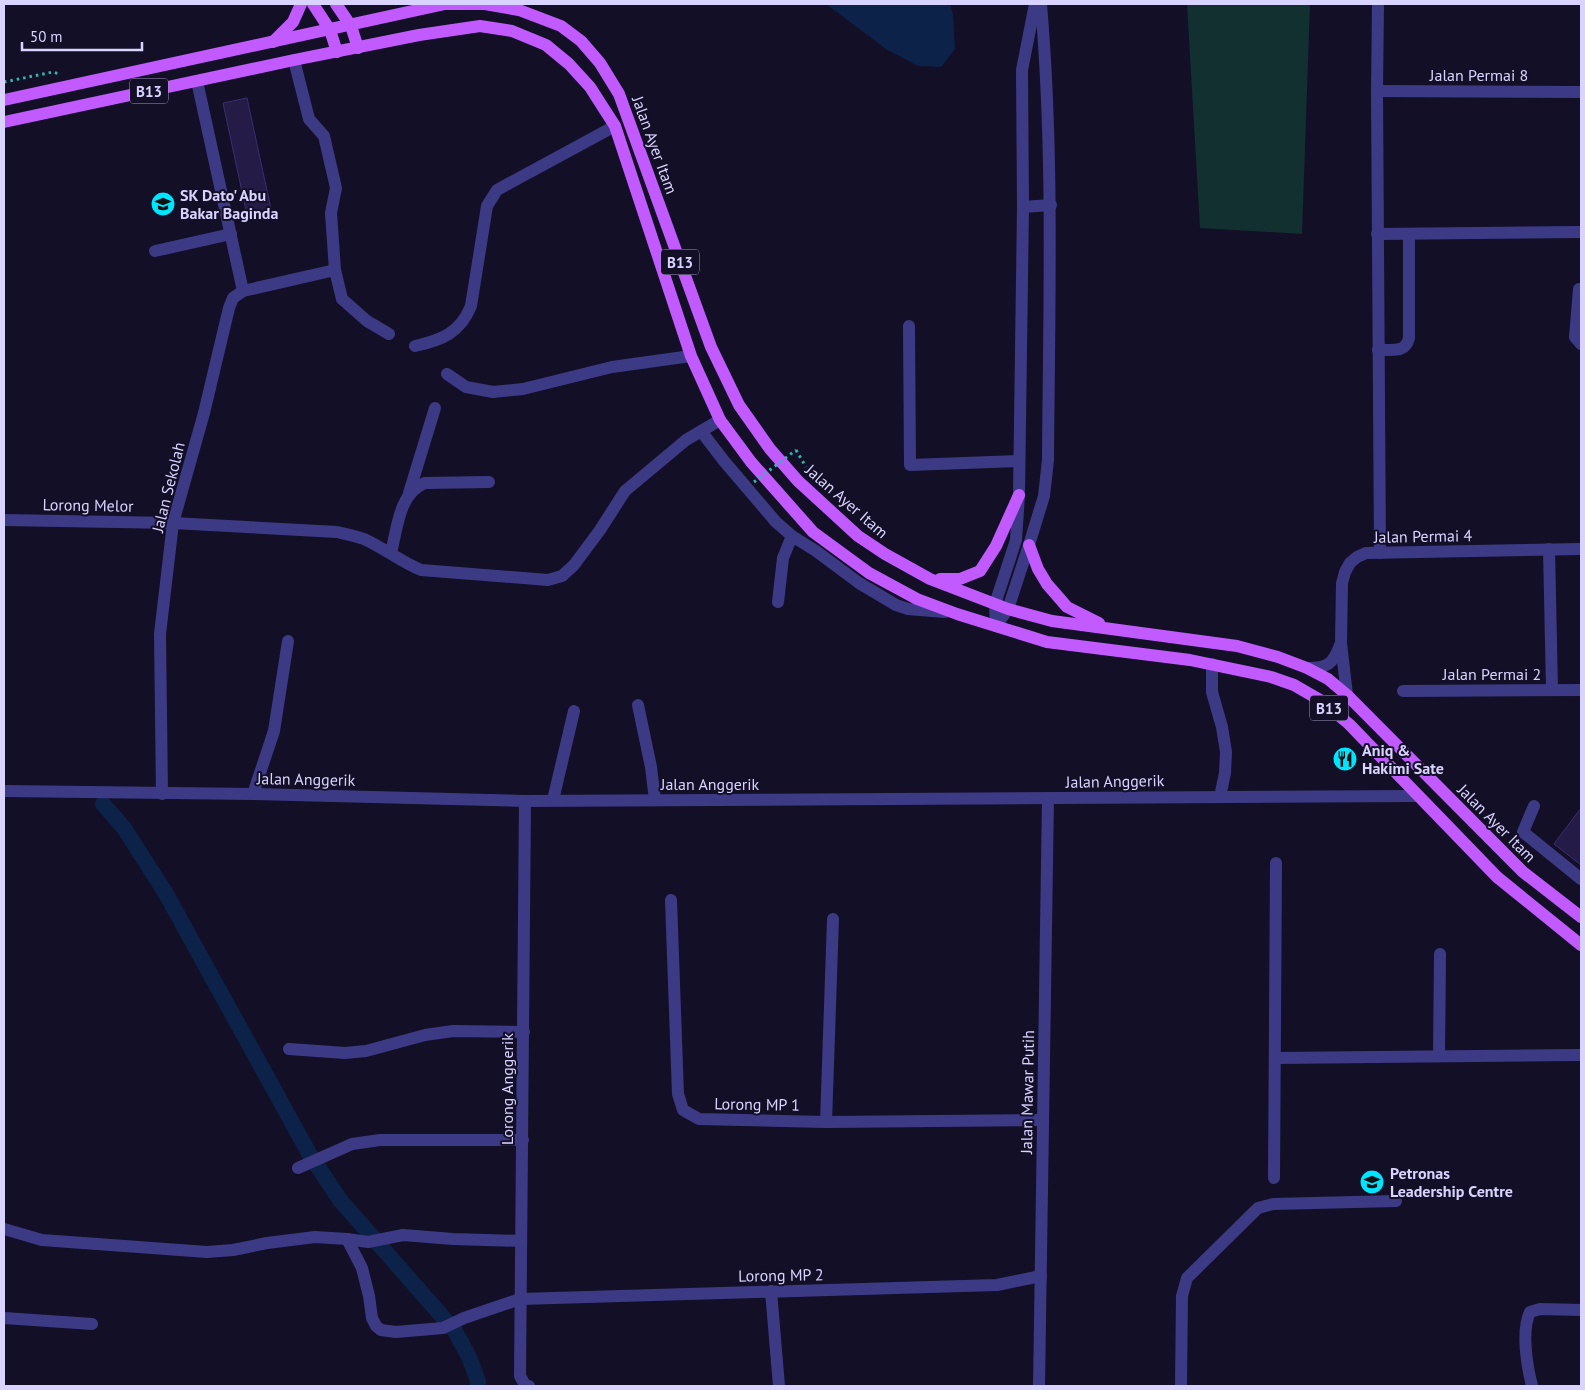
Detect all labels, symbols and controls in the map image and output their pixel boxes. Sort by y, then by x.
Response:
scale bar [22,20,142,52]
text: 50 m [30,27,63,46]
street label: Jalan Permai 8 [1429,65,1528,85]
road number: B13 [130,78,168,104]
street label: Jalan Ayer Itam [628,92,682,197]
place label: SK Dato' Abu Bakar Baginda [180,185,278,223]
school or university icon: SK Dato' Abu Bakar Baginda [150,191,176,217]
road number: B13 [661,250,699,274]
street label: Jalan Sekolah [147,440,189,535]
street label: Jalan Ayer Itam [801,459,892,542]
street label: Lorong Melor [42,494,134,516]
street label: Jalan Permai 4 [1373,525,1473,547]
street label: Jalan Permai 2 [1442,664,1541,684]
road number: B13 [1310,696,1348,720]
place label: Aniq & Hakimi Sate [1362,740,1444,778]
restaurant icon: Aniq & Hakimi Sate [1332,746,1358,772]
street label: Jalan Anggerik [256,768,356,790]
street label: Jalan Anggerik [1065,770,1165,792]
street label: Jalan Anggerik [660,774,760,794]
street label: Jalan Ayer Itam [1453,779,1540,866]
street label: Jalan Mawar Putih [1016,1030,1038,1155]
street label: Lorong Anggerik [497,1033,517,1145]
street label: Lorong MP 1 [714,1093,800,1115]
place label: Petronas Leadership Centre [1390,1163,1513,1201]
school or university icon: Petronas Leadership Centre [1359,1169,1385,1195]
street label: Lorong MP 2 [738,1264,824,1286]

